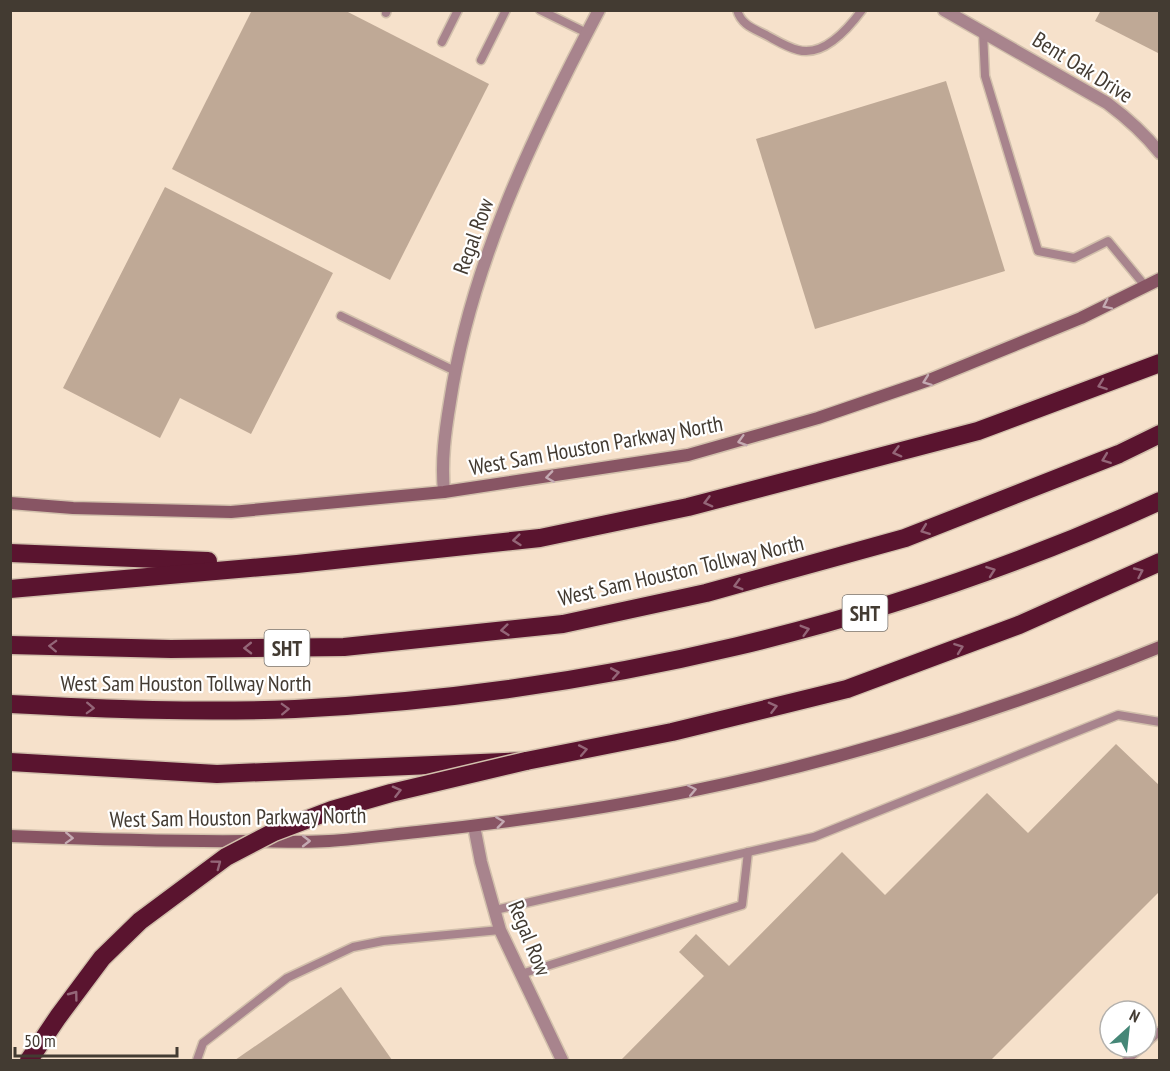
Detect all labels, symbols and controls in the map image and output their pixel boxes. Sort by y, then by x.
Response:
street label: Bent Oak Drive [1028,25,1138,109]
street label: Regal Row [446,194,500,278]
one-way arrow [1103,298,1114,310]
one-way arrow [922,373,933,386]
one-way arrow [1097,377,1108,390]
street label: West Sam Houston Parkway North [467,409,725,481]
one-way arrow [737,434,748,446]
one-way arrow [892,445,902,458]
one-way arrow [1102,452,1113,464]
one-way arrow [546,470,555,482]
one-way arrow [703,495,714,507]
one-way arrow [920,523,931,535]
street label: West Sam Houston Tollway North [556,528,806,612]
one-way arrow [513,533,522,546]
one-way arrow [985,565,996,578]
one-way arrow [1132,568,1143,580]
one-way arrow [733,577,743,590]
road number: SHT [842,595,888,631]
one-way arrow [500,623,510,636]
one-way arrow [799,625,810,637]
road number: SHT [264,630,310,666]
one-way arrow [48,639,57,652]
one-way arrow [243,642,252,654]
one-way arrow [953,642,964,655]
one-way arrow [610,667,620,679]
street label: West Sam Houston Tollway North [61,669,311,697]
one-way arrow [85,701,94,714]
one-way arrow [768,702,778,715]
one-way arrow [280,703,289,715]
one-way arrow [578,744,588,757]
one-way arrow [687,784,697,797]
one-way arrow [392,786,402,799]
street label: West Sam Houston Parkway North [109,801,367,833]
one-way arrow [495,817,504,829]
one-way arrow [64,832,73,845]
one-way arrow [301,835,310,847]
one-way arrow [210,860,221,871]
street label: Regal Row [502,896,558,980]
one-way arrow [67,991,78,1002]
north arrow [1098,999,1158,1059]
text: N [1126,1005,1143,1027]
scale bar [15,1020,177,1058]
text: 50 m [24,1029,56,1052]

